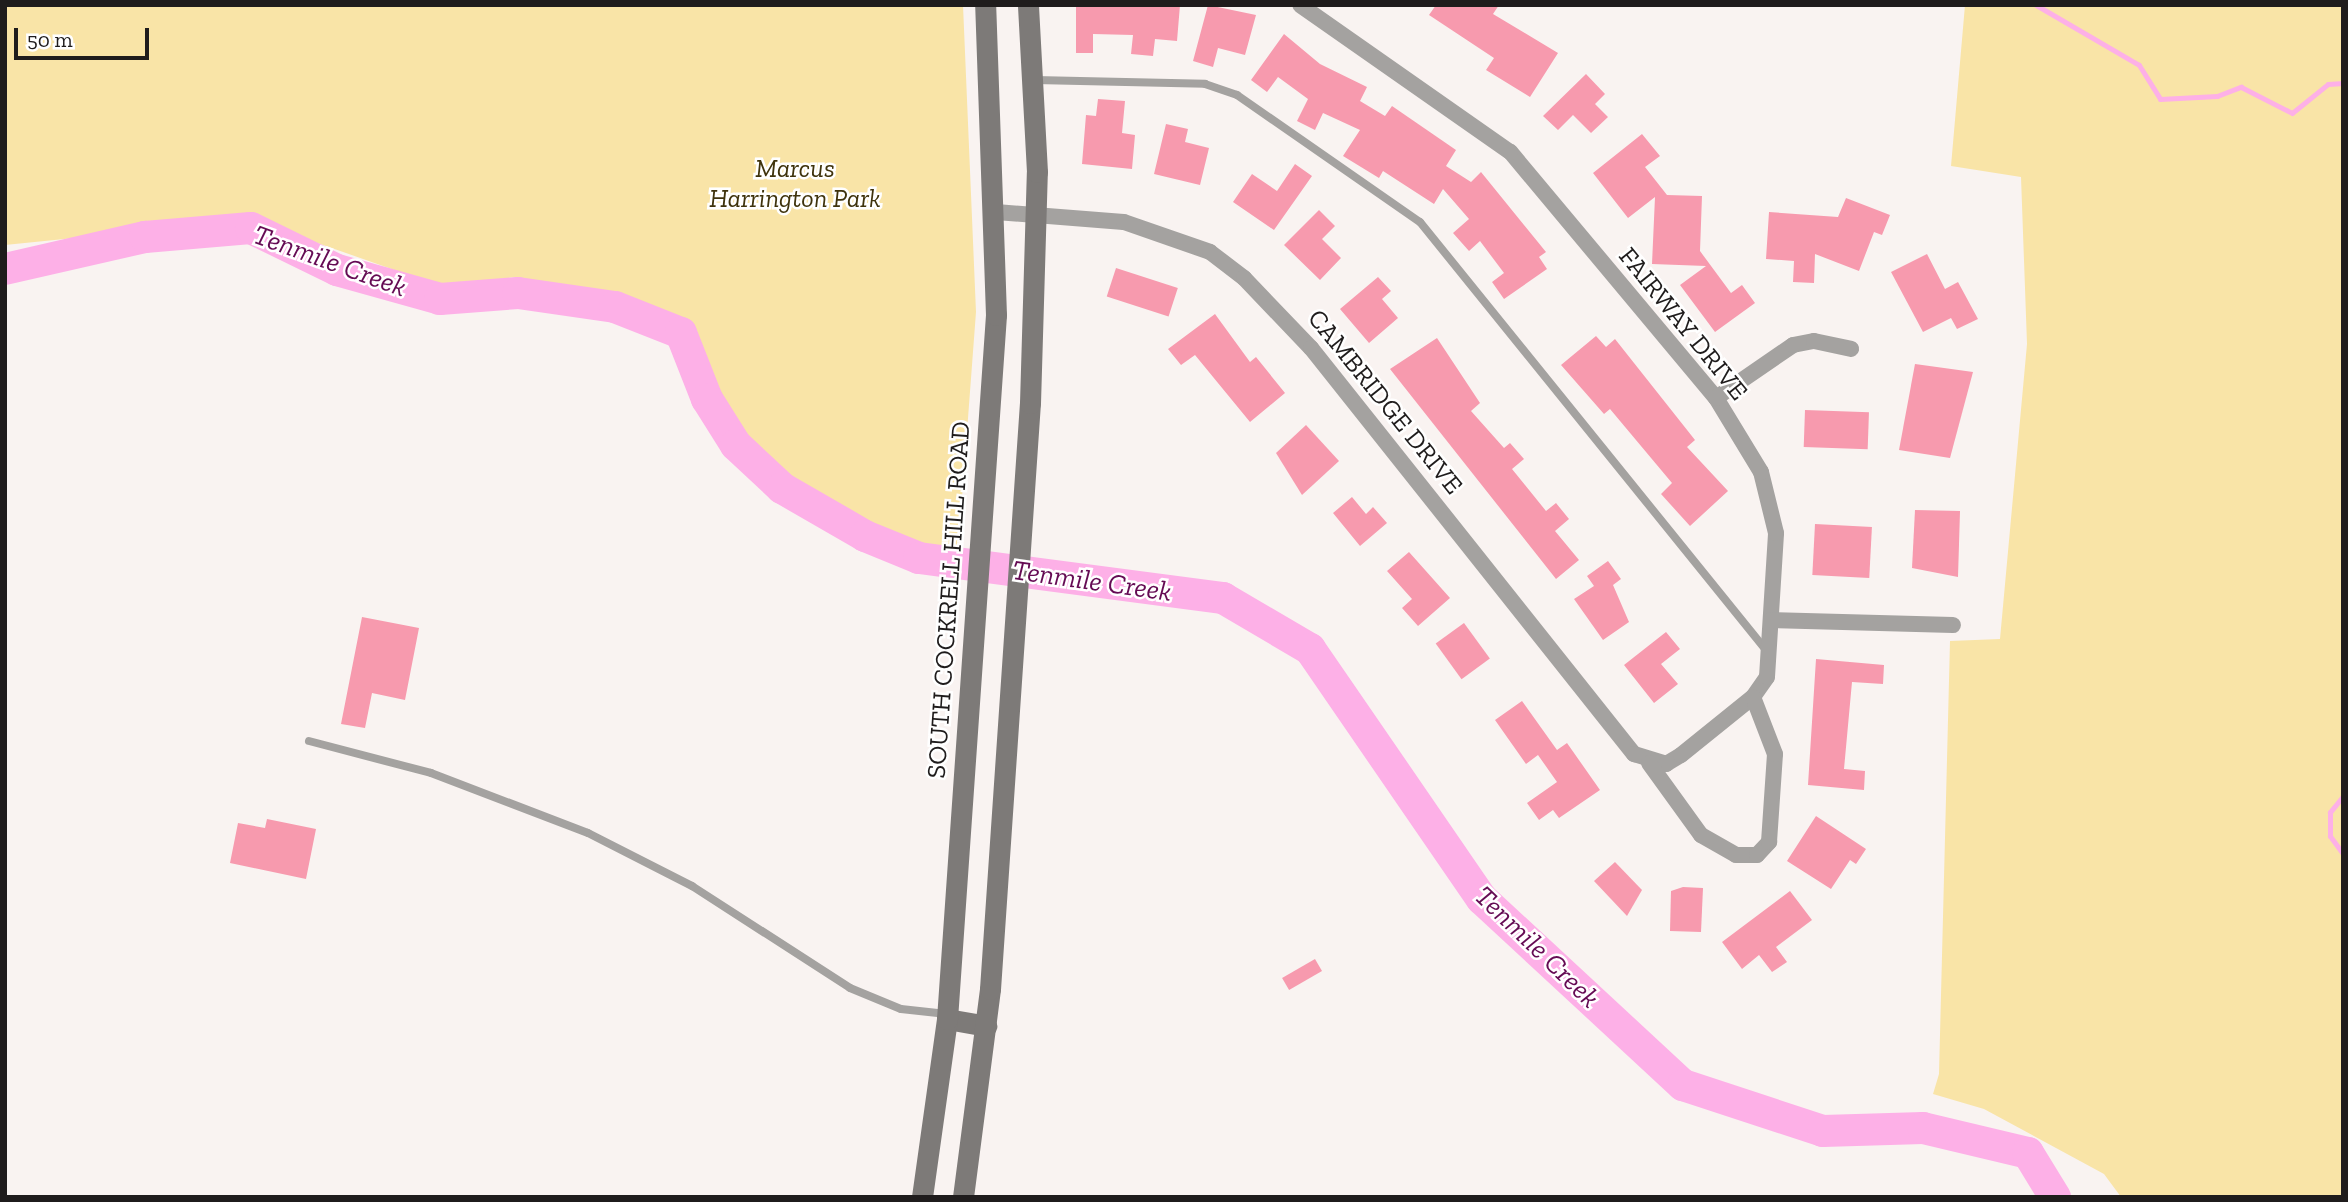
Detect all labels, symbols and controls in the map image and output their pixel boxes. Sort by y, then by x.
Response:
scale bar [18,14,152,58]
text: 50 m [27,27,73,52]
park label: Marcus Harrington Park [709,153,881,214]
water label: Tenmile Creek [249,218,411,304]
street label: FAIRWAY DRIVE [1612,241,1754,407]
street label: CAMBRIDGE DRIVE [1301,303,1469,501]
street label: SOUTH COCKRELL HILL ROAD [921,420,977,780]
water label: Tenmile Creek [1010,553,1174,609]
water label: Tenmile Creek [1468,879,1606,1015]

